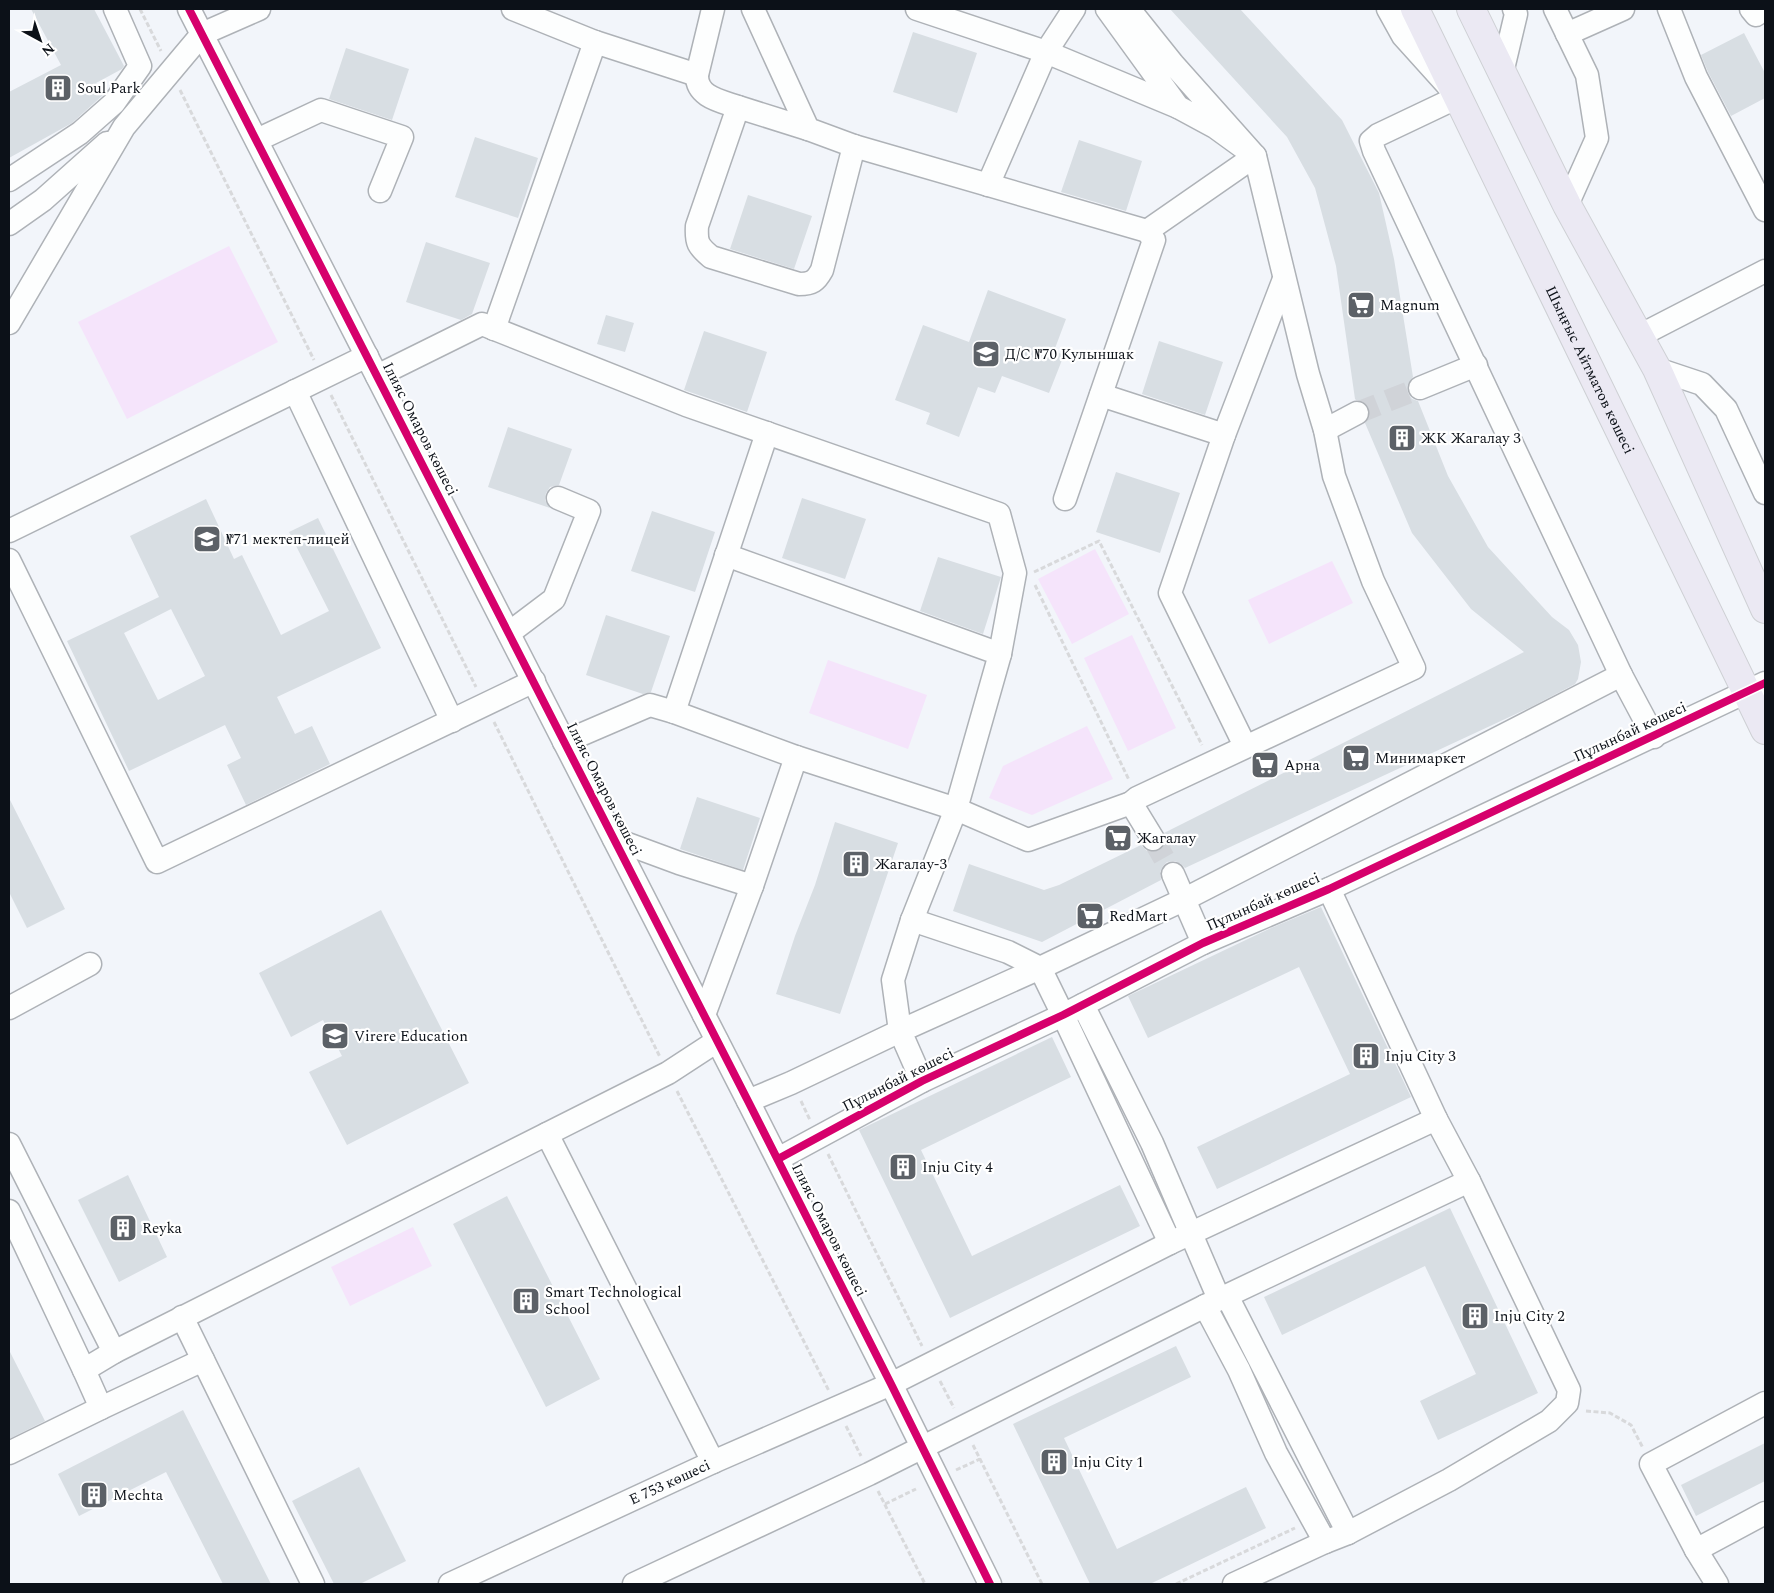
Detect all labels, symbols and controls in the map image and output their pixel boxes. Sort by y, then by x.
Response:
north arrow [15,15,65,65]
text: N [37,38,59,61]
building icon: Soul Park [43,73,73,103]
place label: Soul Park [77,77,141,100]
street label: Шыңғыс Айтматов көшесі [1539,282,1641,458]
supermarket icon: Magnum [1346,290,1376,320]
place label: Magnum [1380,294,1440,317]
school or university icon: Д/С №70 Кулыншак [971,339,1001,369]
place label: Д/С №70 Кулыншак [1005,343,1134,366]
street label: Ілияс Омаров көшесі [376,358,464,500]
building icon: ЖК Жагалау 3 [1387,423,1417,453]
place label: ЖК Жагалау 3 [1421,427,1521,450]
school or university icon: №71 мектеп-лицей [192,524,222,554]
place label: №71 мектеп-лицей [226,528,350,551]
street label: Пұлынбай көшесі [1570,696,1690,768]
street label: Ілияс Омаров көшесі [560,718,648,860]
supermarket icon: Минимаркет [1341,743,1371,773]
place label: Минимаркет [1375,747,1465,770]
supermarket icon: Арна [1250,750,1280,780]
place label: Арна [1284,754,1320,777]
supermarket icon: Жагалау [1103,823,1133,853]
place label: Жагалау [1137,827,1197,850]
building icon: Жагалау-3 [841,849,871,879]
place label: Жагалау-3 [875,853,947,876]
street label: Пұлынбай көшесі [1202,867,1324,937]
supermarket icon: RedMart [1075,901,1105,931]
place label: RedMart [1109,905,1168,928]
school or university icon: Virere Education [320,1021,350,1051]
place label: Virere Education [354,1025,468,1048]
building icon: Inju City 3 [1351,1041,1381,1071]
street label: Пұлынбай көшесі [838,1042,958,1118]
place label: Inju City 3 [1385,1045,1456,1068]
building icon: Inju City 4 [888,1152,918,1182]
place label: Inju City 4 [922,1156,993,1179]
street label: Ілияс Омаров көшесі [785,1159,873,1301]
building icon: Reyka [108,1213,138,1243]
place label: Reyka [142,1217,183,1240]
place label: Smart Technological School [545,1281,682,1321]
building icon: Smart Technological School [511,1286,541,1316]
building icon: Inju City 2 [1460,1301,1490,1331]
place label: Inju City 2 [1494,1305,1565,1328]
building icon: Inju City 1 [1039,1447,1069,1477]
place label: Inju City 1 [1073,1451,1144,1474]
street label: Е 753 көшесі [625,1453,714,1511]
building icon: Mechta [79,1480,109,1510]
place label: Mechta [113,1484,164,1507]

